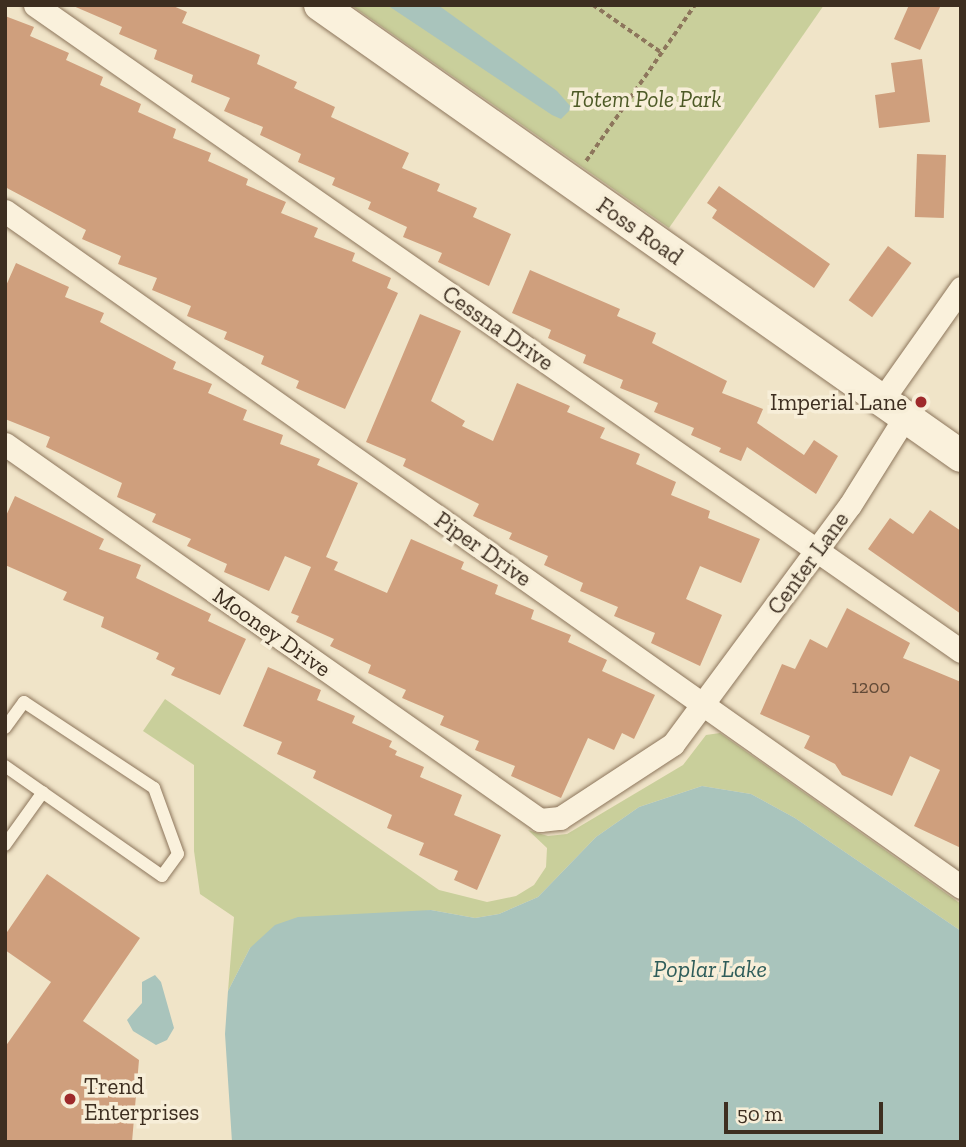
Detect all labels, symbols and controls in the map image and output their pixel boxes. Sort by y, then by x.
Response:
park label: Totem Pole Park [570,85,722,113]
street label: Foss Road [592,191,688,271]
street label: Cessna Drive [437,280,559,376]
place label: Imperial Lane [770,388,907,416]
marker: Imperial Lane [913,394,929,410]
street label: Piper Drive [429,506,537,592]
street label: Center Lane [761,506,855,620]
street label: Mooney Drive [208,581,336,683]
house number: 1200 [852,676,890,698]
water label: Poplar Lake [653,955,767,983]
place label: Trend Enterprises [84,1072,199,1126]
scale bar [728,1088,887,1132]
marker: Trend Enterprises [62,1091,78,1107]
text: 50 m [737,1101,783,1126]

